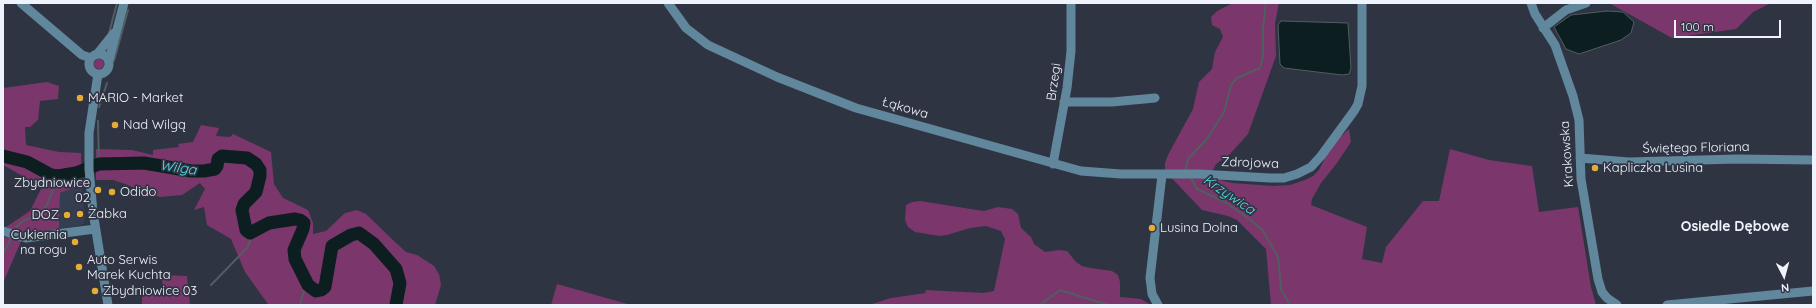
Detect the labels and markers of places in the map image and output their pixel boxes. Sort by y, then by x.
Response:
place label: MARIO - Market [88,90,183,106]
marker: MARIO - Market [75,93,85,103]
place label: Nad Wilgą [123,117,186,133]
marker: Nad Wilgą [110,120,120,130]
place label: Kapliczka Lusina [1603,160,1703,176]
marker: Kapliczka Lusina [1590,163,1600,173]
place label: Zbydniowice 02 [14,175,90,206]
place label: Odido [120,184,156,200]
marker: Zbydniowice 02 [93,185,103,195]
marker: Odido [107,187,117,197]
place label: Żabka [88,206,127,222]
place label: DOZ [32,207,59,223]
marker: Żabka [75,209,85,219]
marker: DOZ [62,210,72,220]
place label: Lusina Dolna [1160,220,1238,236]
marker: Lusina Dolna [1147,223,1157,233]
place label: Cukiernia na rogu [11,227,67,258]
marker: Cukiernia na rogu [70,237,80,247]
place label: Auto Serwis Marek Kuchta [87,252,171,283]
marker: Auto Serwis Marek Kuchta [74,262,84,272]
place label: Zbydniowice 03 [103,283,197,299]
marker: Zbydniowice 03 [90,286,100,296]

